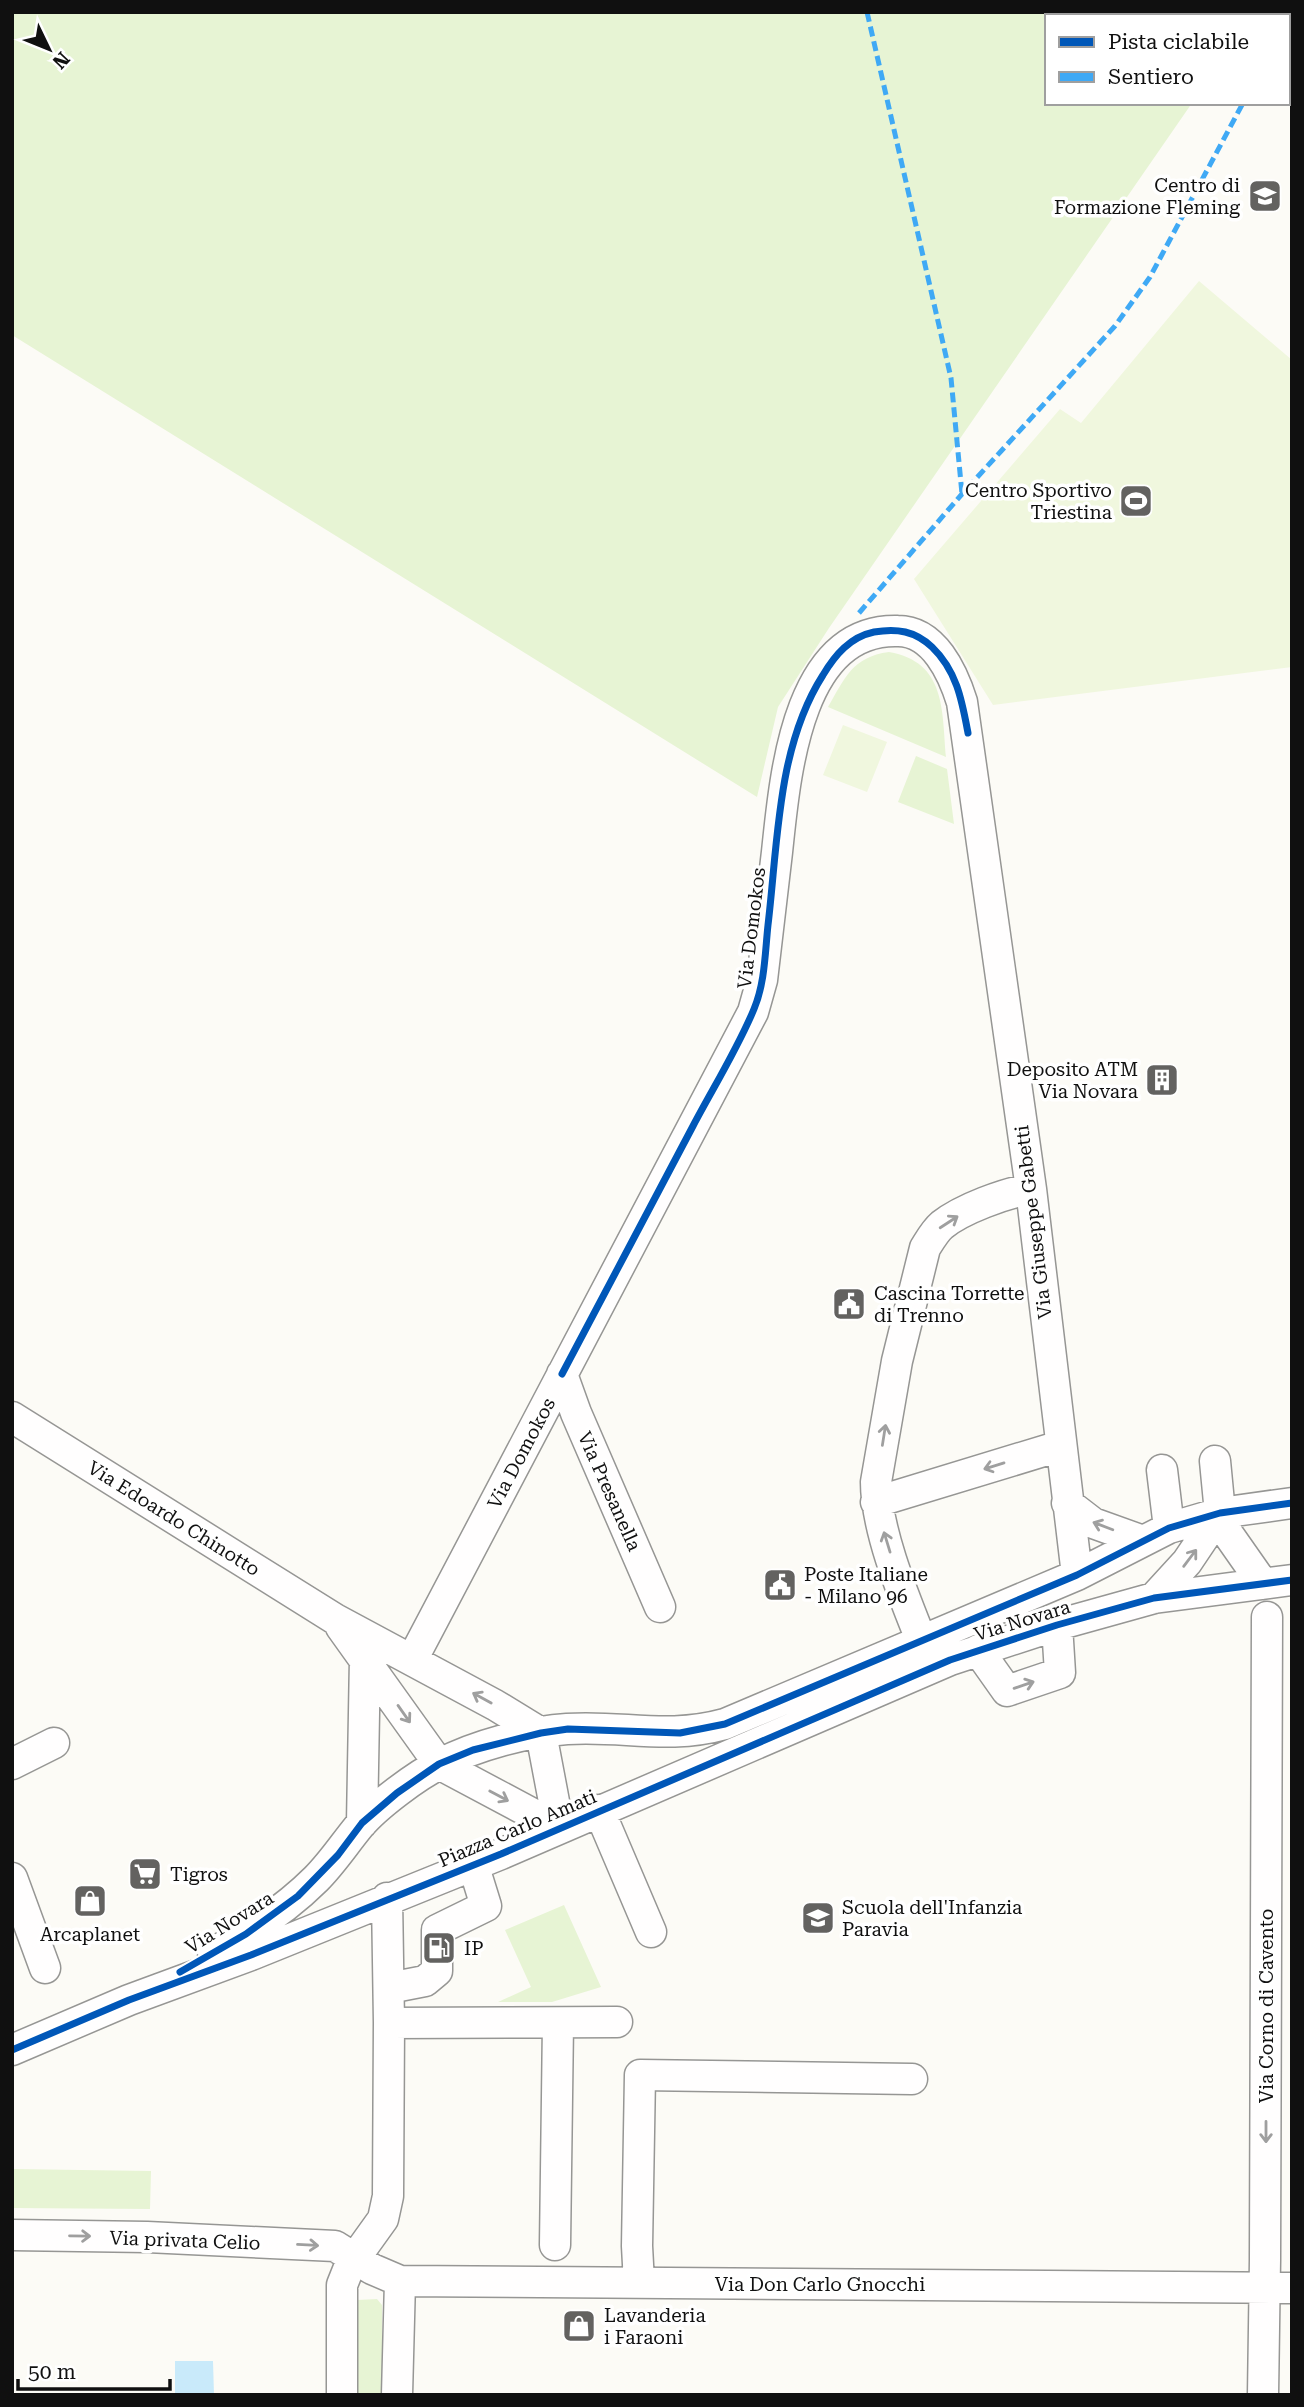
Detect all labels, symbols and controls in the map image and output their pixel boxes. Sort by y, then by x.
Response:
north arrow [14,14,84,84]
legend [1045,14,1290,105]
text: Pista ciclabile [1108,30,1249,54]
text: N [47,47,74,74]
text: Sentiero [1108,65,1194,89]
place label: Centro di Formazione Fleming [1054,174,1240,219]
school or university icon: Centro di Formazione Fleming [1246,177,1284,215]
place label: Centro Sportivo Triestina [965,479,1113,524]
sports icon: Centro Sportivo Triestina [1117,482,1155,520]
street label: Via Domokos [733,866,770,990]
place label: Deposito ATM Via Novara [1007,1058,1139,1103]
building icon: Deposito ATM Via Novara [1143,1061,1181,1099]
street label: Via Giuseppe Gabetti [1010,1124,1057,1320]
one-way arrow [939,1214,958,1229]
place label: Cascina Torrette di Trenno [874,1282,1025,1327]
public building icon: Cascina Torrette di Trenno [830,1285,868,1323]
street label: Via Domokos [483,1394,560,1513]
one-way arrow [878,1424,891,1446]
street label: Via Presanella [573,1428,646,1555]
street label: Via Edoardo Chinotto [83,1456,264,1581]
one-way arrow [984,1461,1006,1474]
one-way arrow [1093,1518,1114,1531]
one-way arrow [880,1532,893,1554]
one-way arrow [1183,1549,1197,1568]
place label: Poste Italiane - Milano 96 [804,1563,928,1608]
public building icon: Poste Italiane - Milano 96 [761,1566,799,1604]
street label: Via Novara [971,1595,1074,1646]
one-way arrow [1013,1678,1035,1690]
one-way arrow [472,1691,493,1704]
one-way arrow [397,1704,411,1723]
street label: Piazza Carlo Amati [435,1785,600,1872]
one-way arrow [488,1790,508,1804]
supermarket icon: Tigros [126,1855,164,1893]
place label: Tigros [170,1863,228,1886]
shop icon: Arcaplanet [71,1882,109,1920]
street label: Via Novara [181,1886,278,1959]
place label: Scuola dell'Infanzia Paravia [842,1896,1023,1941]
school or university icon: Scuola dell'Infanzia Paravia [799,1899,837,1937]
street label: Via Corno di Cavento [1255,1909,1278,2103]
place label: Arcaplanet [40,1923,140,1946]
fuel station icon: IP [420,1929,458,1967]
place label: IP [464,1937,483,1960]
one-way arrow [1259,2120,1273,2143]
street label: Via privata Celio [109,2226,261,2255]
one-way arrow [69,2230,92,2243]
one-way arrow [296,2238,319,2251]
street label: Via Don Carlo Gnocchi [715,2273,925,2296]
place label: Lavanderia i Faraoni [604,2304,706,2349]
shop icon: Lavanderia i Faraoni [560,2307,598,2345]
scale bar [18,2348,170,2392]
text: 50 m [28,2360,76,2384]

